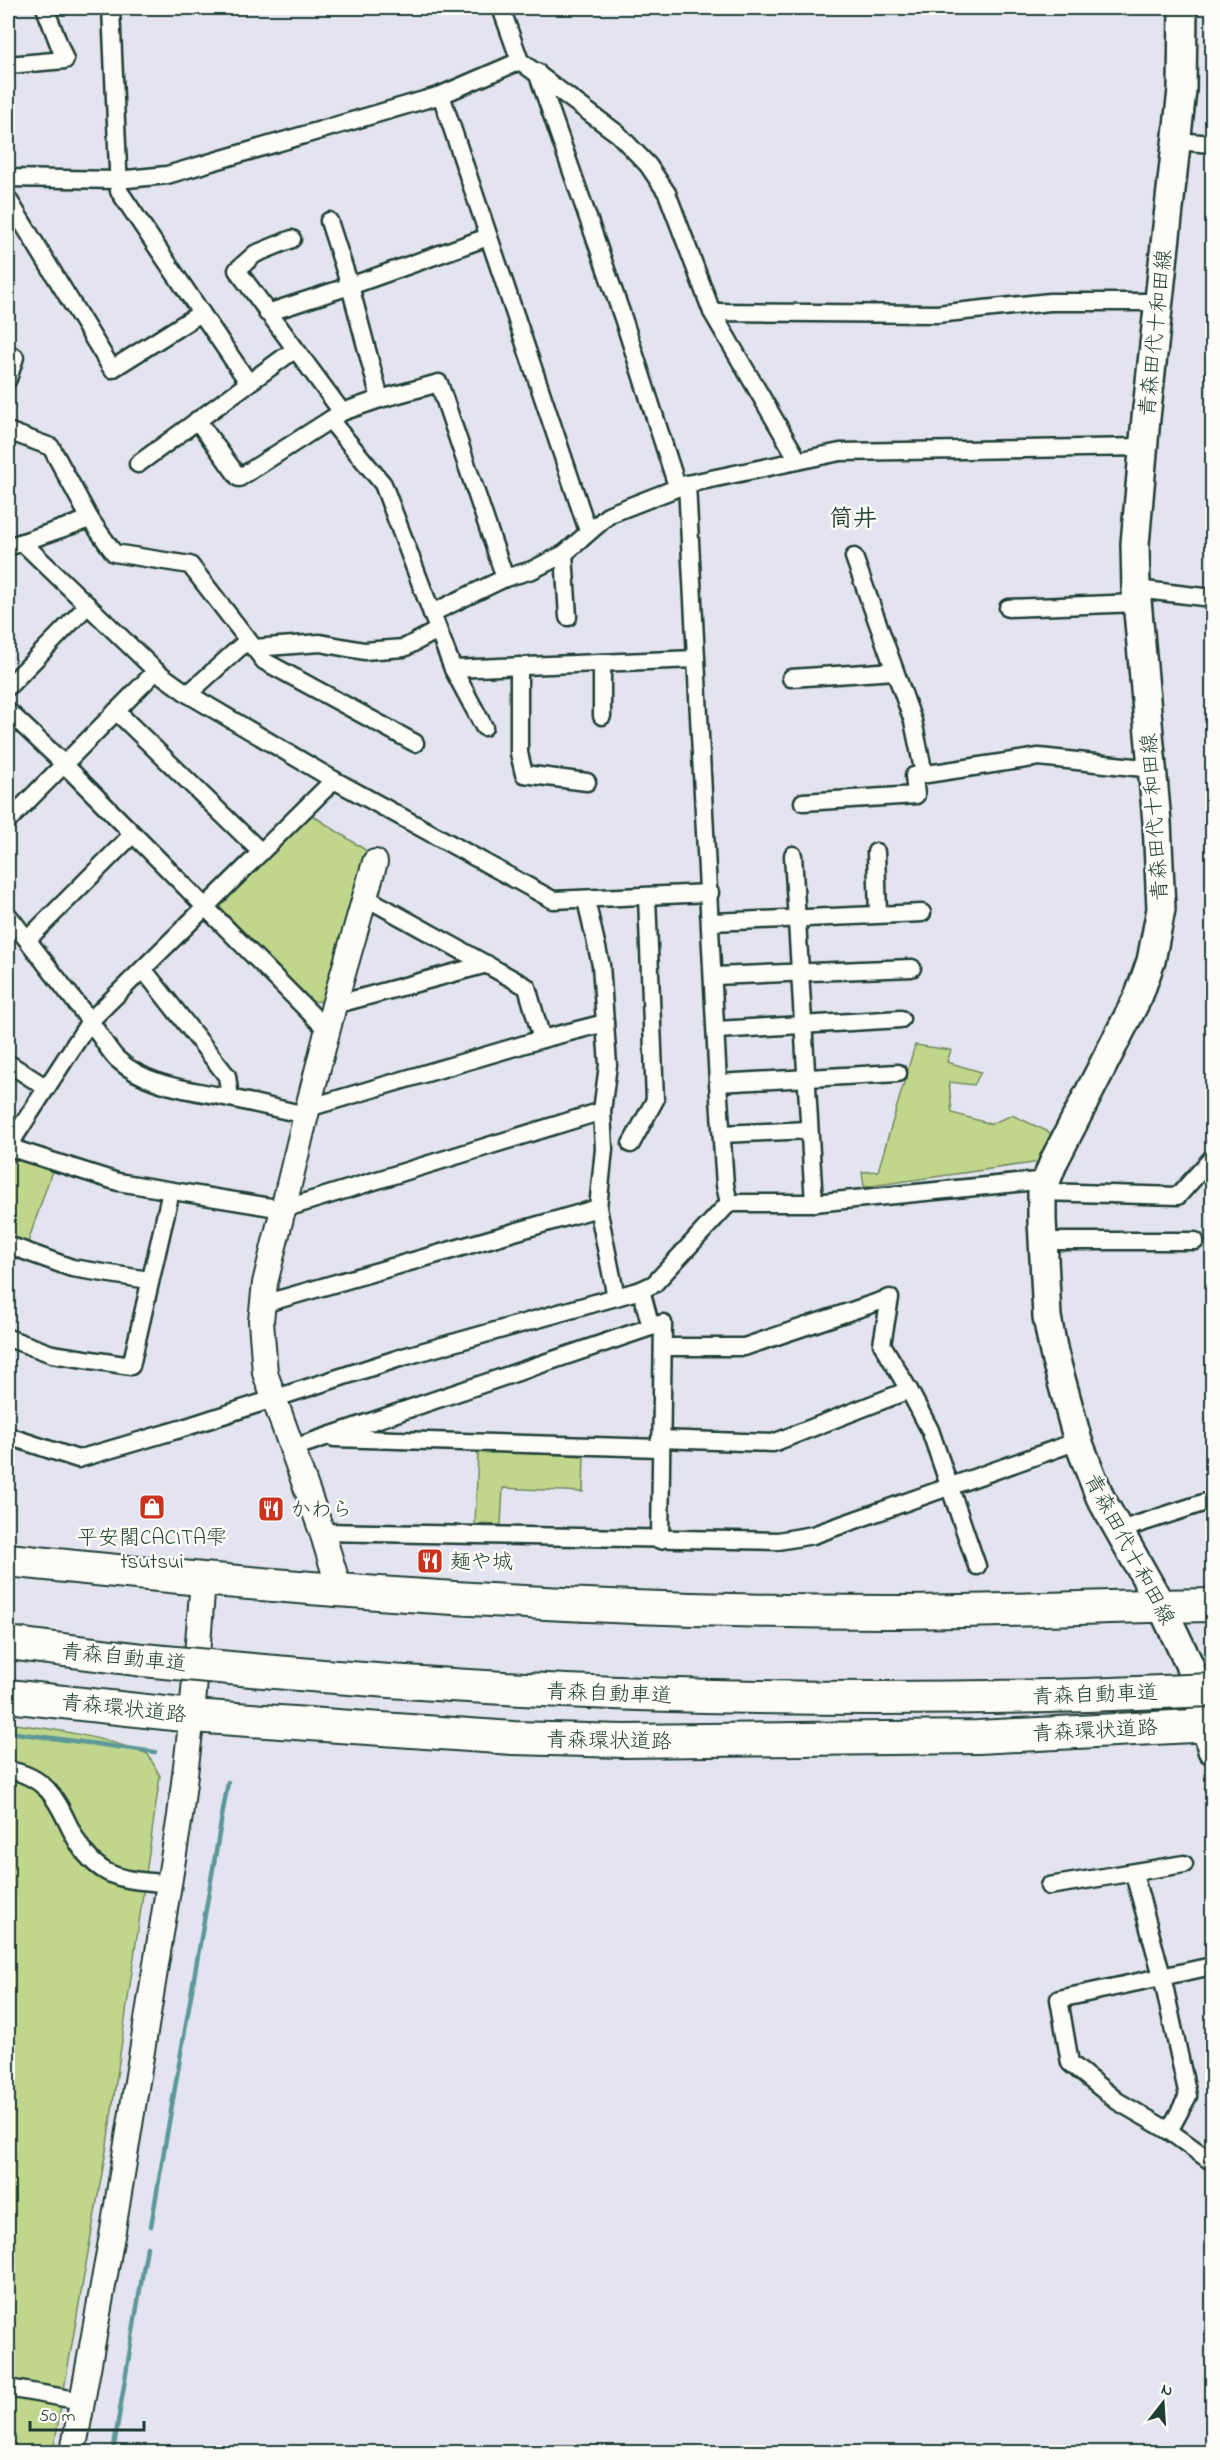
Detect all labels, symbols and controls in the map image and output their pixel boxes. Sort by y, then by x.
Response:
street label: 青森田代十和田線 [1133,248,1181,418]
district label: 筒井 [829,503,877,538]
street label: 青森田代十和田線 [1135,732,1177,902]
street label: 青森田代十和田線 [1076,1469,1181,1631]
shop icon: 平安閣CACITA雫 tsutsui [137,1492,167,1522]
restaurant icon: かわら [256,1494,286,1524]
place label: かわら [290,1496,353,1526]
place label: 平安閣CACITA雫 tsutsui [77,1524,227,1578]
restaurant icon: 麺や城 [415,1546,445,1576]
place label: 麺や城 [450,1548,513,1578]
street label: 青森自動車道 [60,1637,188,1680]
street label: 青森自動車道 [545,1678,672,1712]
street label: 青森自動車道 [1032,1679,1159,1713]
street label: 青森環状道路 [60,1688,188,1731]
street label: 青森環状道路 [1031,1714,1159,1750]
street label: 青森環状道路 [546,1726,672,1758]
north arrow [1133,2373,1193,2433]
text: N [1158,2378,1176,2404]
scale bar [30,2394,144,2432]
text: 50 m [39,2404,76,2430]

